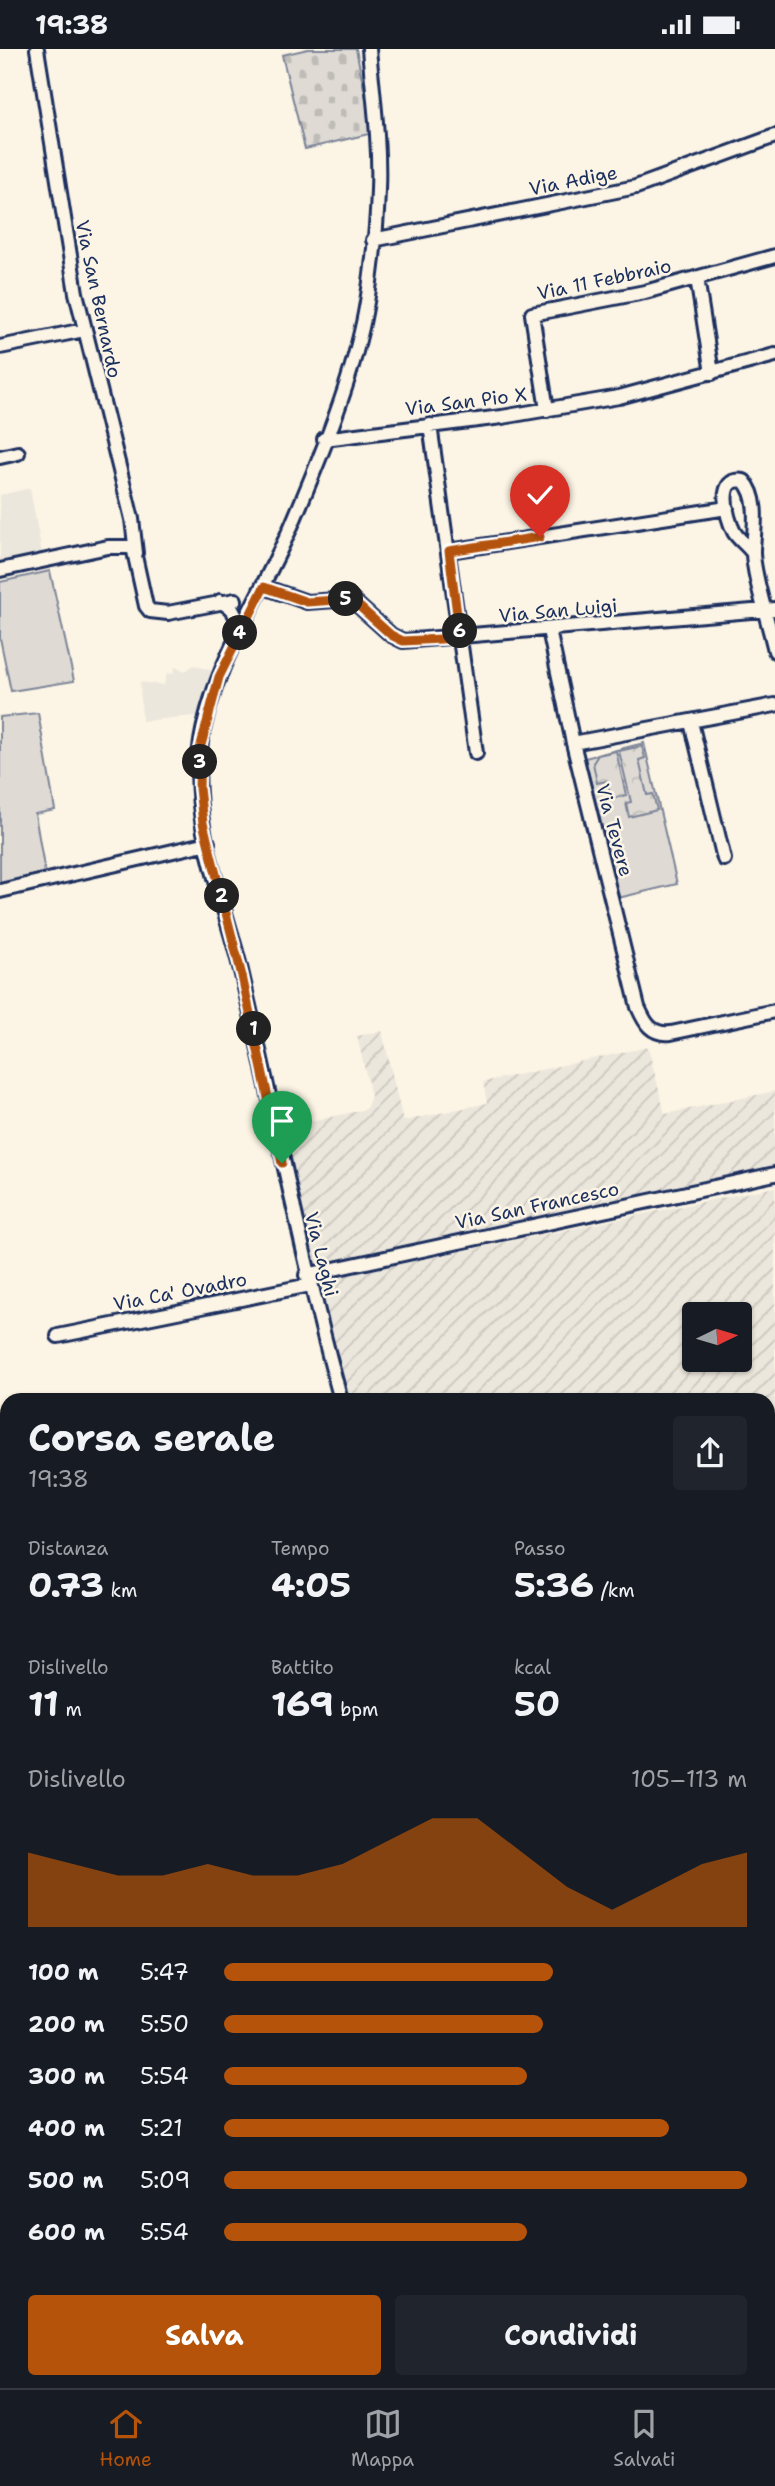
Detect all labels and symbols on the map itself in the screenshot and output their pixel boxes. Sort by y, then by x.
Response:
street label: Via Adige [527,160,619,201]
street label: Via San Bernardo [70,218,127,380]
street label: Via 11 Febbraio [535,253,673,306]
street label: Via San Pio X [404,382,528,421]
pin [510,465,570,537]
pin: 5 [328,581,364,617]
street label: Via San Luigi [498,593,618,628]
pin: 6 [442,613,477,649]
pin: 4 [222,615,258,651]
pin: 3 [182,745,218,779]
street label: Via Tevere [590,781,639,879]
pin: 2 [204,879,240,913]
pin: 1 [236,1011,272,1047]
pin [252,1091,312,1163]
street label: Via San Francesco [453,1176,621,1235]
street label: Via Laghi [299,1209,344,1299]
street label: Via Ca' Ovadro [111,1266,249,1317]
north arrow [682,1302,752,1372]

